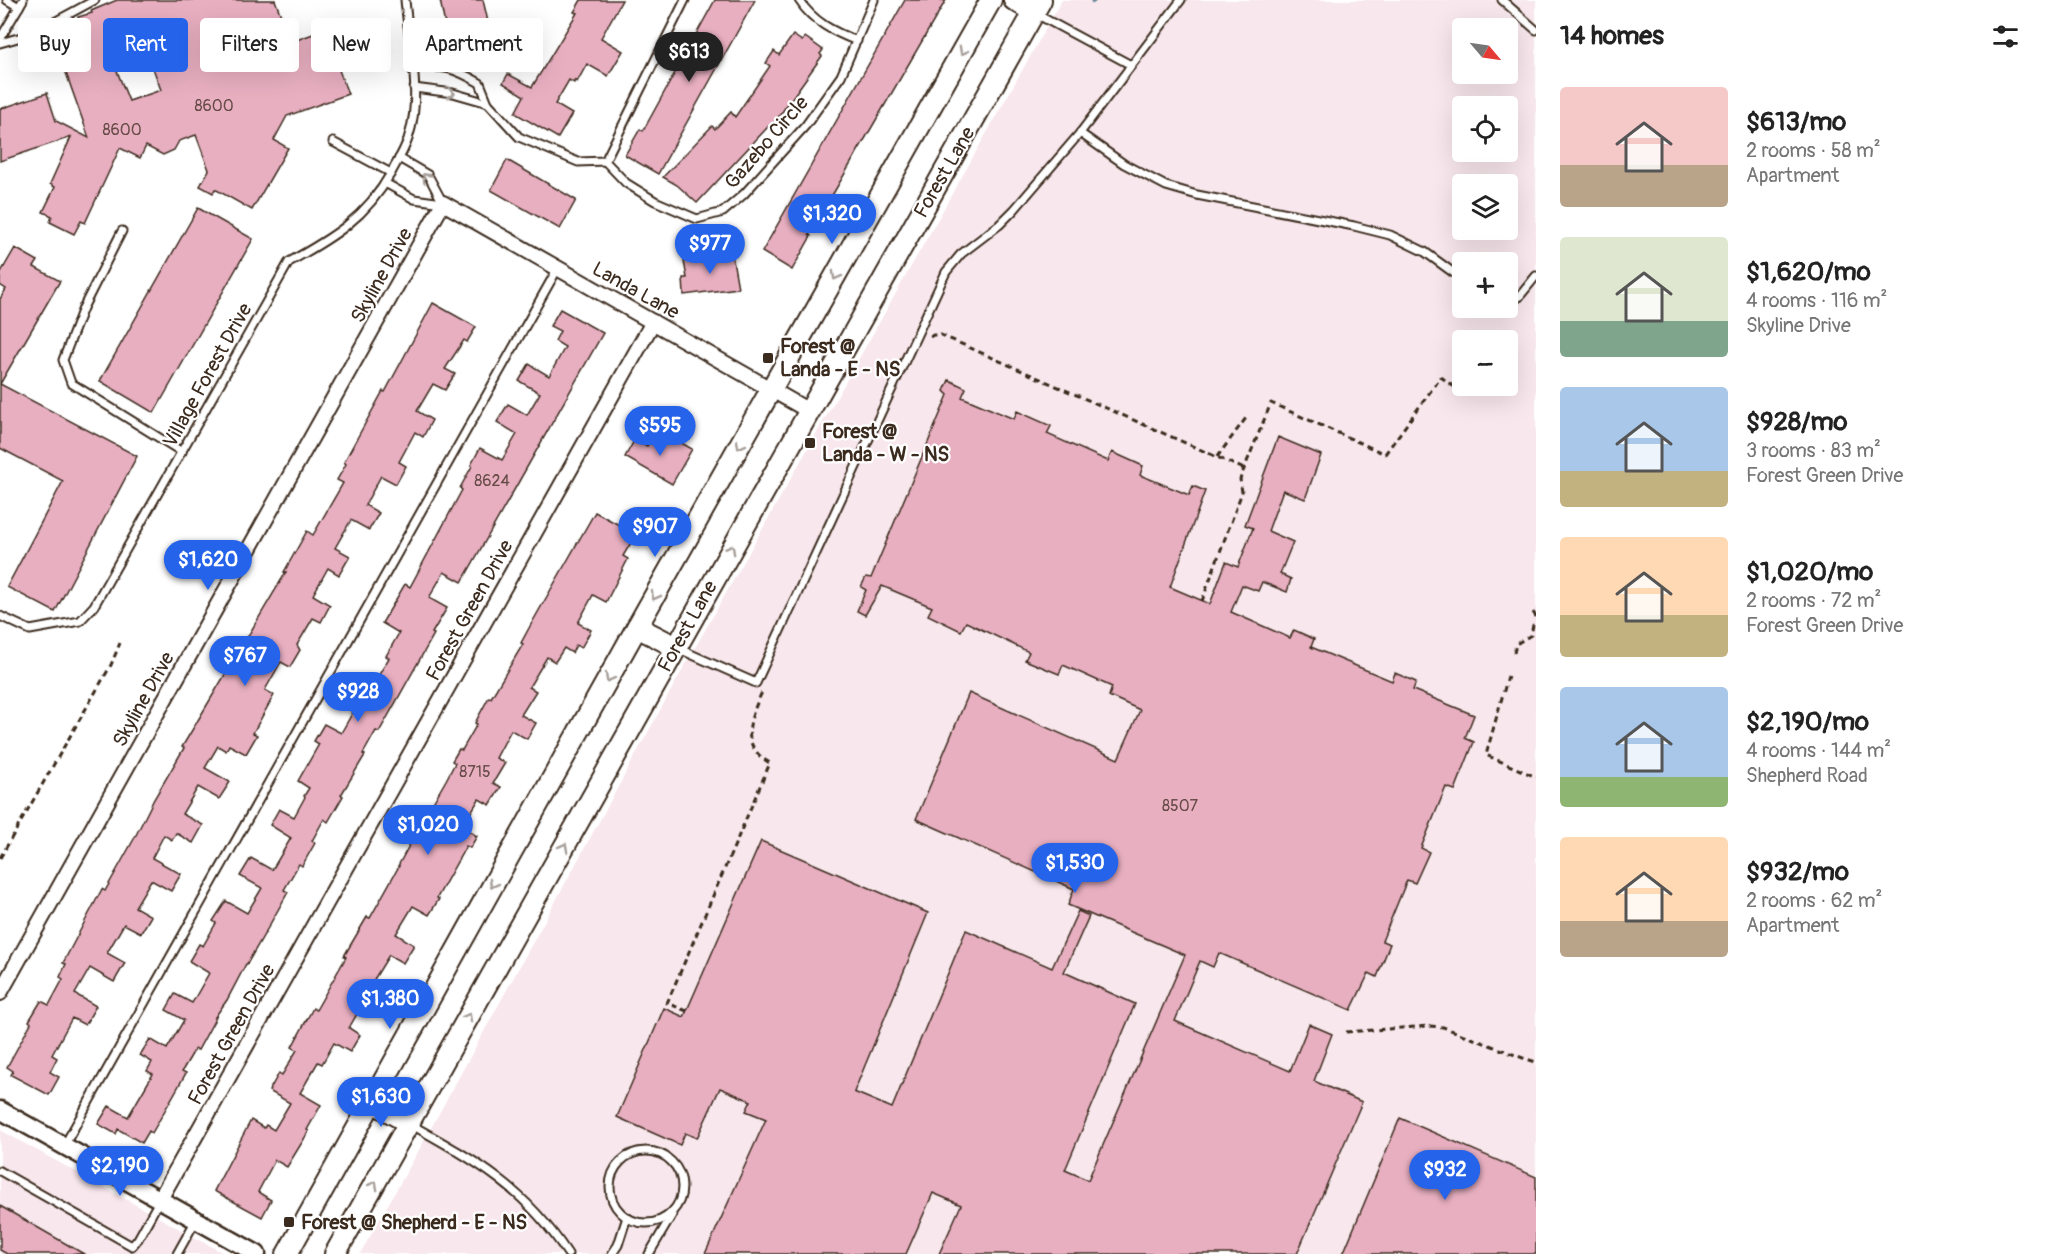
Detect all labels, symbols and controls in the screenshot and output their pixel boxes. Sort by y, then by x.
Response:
chip: Buy [18,18,91,72]
chip: Rent [103,18,188,72]
chip: Filters [200,18,299,72]
chip: New [311,18,391,72]
chip: Apartment [403,18,543,72]
north arrow [1452,18,1518,84]
map controls [1452,18,1518,396]
text: 14 homes [1560,20,1664,52]
icon: filters [1989,20,2022,53]
pin: $613 [653,32,725,83]
text: $613 [668,39,710,64]
one-way arrow [959,45,970,55]
one-way arrow [446,86,456,99]
street label: Gazebo Circle [719,90,814,194]
house number: 8600 [194,96,234,116]
button: locate [1452,96,1518,162]
text: $613/mo [1746,106,1846,138]
icon: home [1608,111,1680,183]
house number: 8600 [102,120,142,140]
street label: Forest Lane [908,122,981,222]
text: 2 rooms · 58 m² [1746,138,1881,163]
text: Apartment [1746,163,1839,188]
one-way arrow [422,173,433,184]
button: layers [1452,174,1518,240]
pin: $1,320 [783,194,881,245]
text: $1,320 [802,201,862,226]
street label: Skyline Drive [345,223,418,327]
pin: $977 [674,224,746,275]
text: $977 [689,231,731,256]
button: + [1452,252,1518,318]
street label: Landa Lane [588,256,684,325]
text: $1,620/mo [1746,256,1871,288]
icon: home [1608,261,1680,333]
one-way arrow [832,269,843,280]
text: 4 rooms · 116 m² [1746,288,1887,313]
street label: Village Forest Drive [157,299,257,452]
text: Skyline Drive [1746,313,1851,338]
button: − [1452,330,1518,396]
place label: Forest @ Landa - E - NS [780,334,900,382]
marker: Forest @ Landa - E - NS [761,351,775,365]
pin: $595 [624,406,696,457]
text: $928/mo [1746,406,1848,438]
icon: home [1608,411,1680,483]
text: $595 [639,413,681,438]
place label: Forest @ Landa - W - NS [822,419,949,467]
marker: Forest @ Landa - W - NS [803,436,817,450]
text: 3 rooms · 83 m² [1746,438,1881,463]
one-way arrow [736,439,747,449]
text: Forest Green Drive [1746,463,1903,488]
house number: 8624 [474,471,510,491]
pin: $907 [619,507,691,558]
text: $907 [632,514,678,539]
street label: Forest Green Drive [420,535,519,685]
pin: $1,620 [159,540,257,591]
one-way arrow [724,544,735,555]
text: $1,620 [178,547,238,572]
text: $1,020/mo [1746,556,1873,588]
icon: home [1608,561,1680,633]
street label: Forest Lane [652,576,723,676]
text: 2 rooms · 72 m² [1746,588,1881,613]
one-way arrow [651,589,662,600]
text: Forest Green Drive [1746,613,1903,638]
pin: $767 [209,636,281,687]
text: $767 [223,643,267,668]
street label: Skyline Drive [107,647,180,751]
pin: $928 [322,672,394,723]
one-way arrow [605,672,616,682]
text: $928 [337,679,379,704]
text: $2,190/mo [1746,706,1869,738]
icon: home [1608,711,1680,783]
text: 4 rooms · 144 m² [1746,738,1891,763]
house number: 8715 [459,762,491,782]
text: Shepherd Road [1746,763,1868,788]
house number: 8507 [1162,796,1199,816]
pin: $1,020 [379,805,477,856]
text: $1,020 [397,812,459,837]
one-way arrow [557,843,568,853]
pin: $1,530 [1026,843,1124,894]
text: $1,530 [1045,850,1105,875]
text: $932/mo [1746,856,1849,888]
icon: home [1608,861,1680,933]
one-way arrow [489,878,500,888]
text: 2 rooms · 62 m² [1746,888,1882,913]
text: Apartment [1746,913,1839,938]
street label: Forest Green Drive [182,959,281,1109]
pin: $1,380 [341,979,439,1030]
text: $1,380 [361,986,419,1011]
one-way arrow [461,1013,472,1023]
pin: $1,630 [332,1077,430,1128]
text: $1,630 [351,1084,411,1109]
pin: $2,190 [71,1146,169,1197]
pin: $932 [1409,1150,1481,1201]
text: $2,190 [91,1153,149,1178]
text: $932 [1423,1157,1467,1182]
one-way arrow [367,1180,378,1191]
place label: Forest @ Shepherd - E - NS [301,1210,527,1235]
marker: Forest @ Shepherd - E - NS [282,1215,296,1229]

